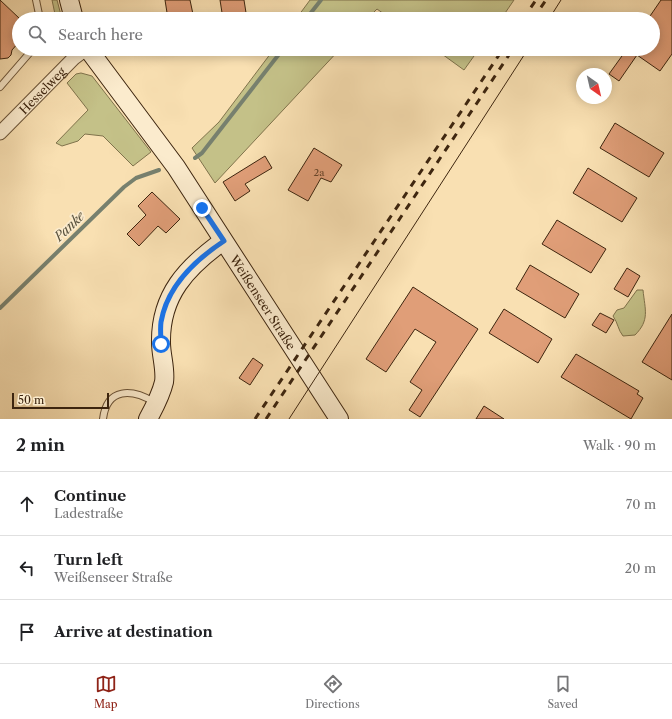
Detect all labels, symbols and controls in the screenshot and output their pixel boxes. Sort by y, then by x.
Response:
search box [12,12,660,56]
icon: search [26,23,48,45]
text: Search here [58,25,143,44]
street label: Hesselweg [16,63,69,117]
north arrow [576,68,612,104]
house number: 2a [313,166,325,179]
route end [193,199,211,217]
water label: Panke [50,207,88,245]
street label: Weißenseer Straße [227,251,300,352]
route start [152,335,170,353]
scale bar [12,391,109,410]
text: 50 m [18,393,44,407]
text: 2 min [16,435,65,455]
text: Walk · 90 m [583,437,656,453]
text: Continue [54,486,126,505]
icon: ahead [16,493,38,515]
text: 70 m [626,496,656,512]
text: Ladestraße [54,505,123,521]
text: Turn left [54,550,123,569]
icon: left [16,557,38,579]
text: 20 m [625,560,656,576]
text: Weißenseer Straße [54,569,173,585]
icon: arrive [16,621,38,643]
text: Arrive at destination [54,622,213,641]
tab: Map [94,673,118,711]
tab: Directions [305,673,360,711]
tab: Saved [548,673,578,711]

